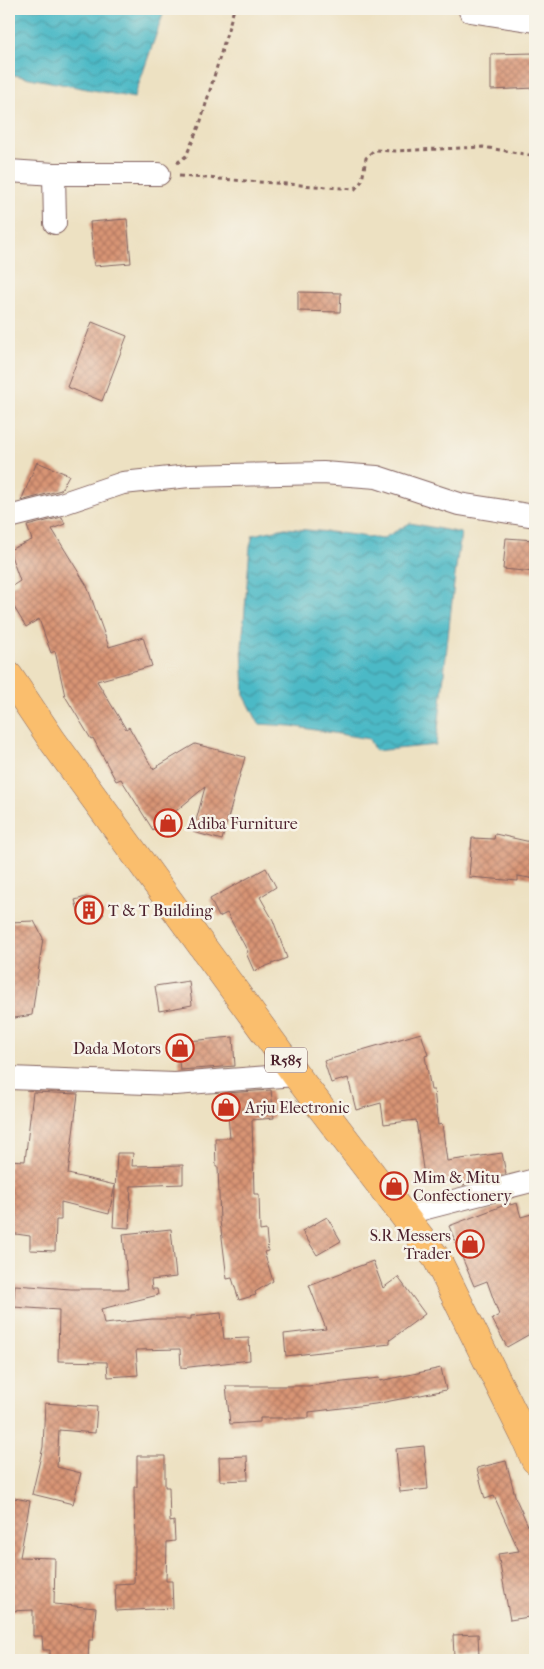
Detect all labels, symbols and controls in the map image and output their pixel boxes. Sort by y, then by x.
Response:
shop icon: Adiba Furniture [153,808,183,838]
place label: Adiba Furniture [186,814,298,833]
building icon: T & T Building [74,895,104,925]
place label: T & T Building [108,901,213,920]
shop icon: Dada Motors [165,1033,195,1063]
place label: Dada Motors [73,1039,161,1058]
road number: R585 [265,1048,307,1072]
shop icon: Arju Electronic [211,1092,241,1122]
place label: Arju Electronic [244,1098,349,1117]
place label: Mim & Mitu Confectionery [413,1168,512,1205]
shop icon: Mim & Mitu Confectionery [379,1171,409,1201]
place label: S.R Messers Trader [370,1226,451,1263]
shop icon: S.R Messers Trader [455,1229,485,1259]

